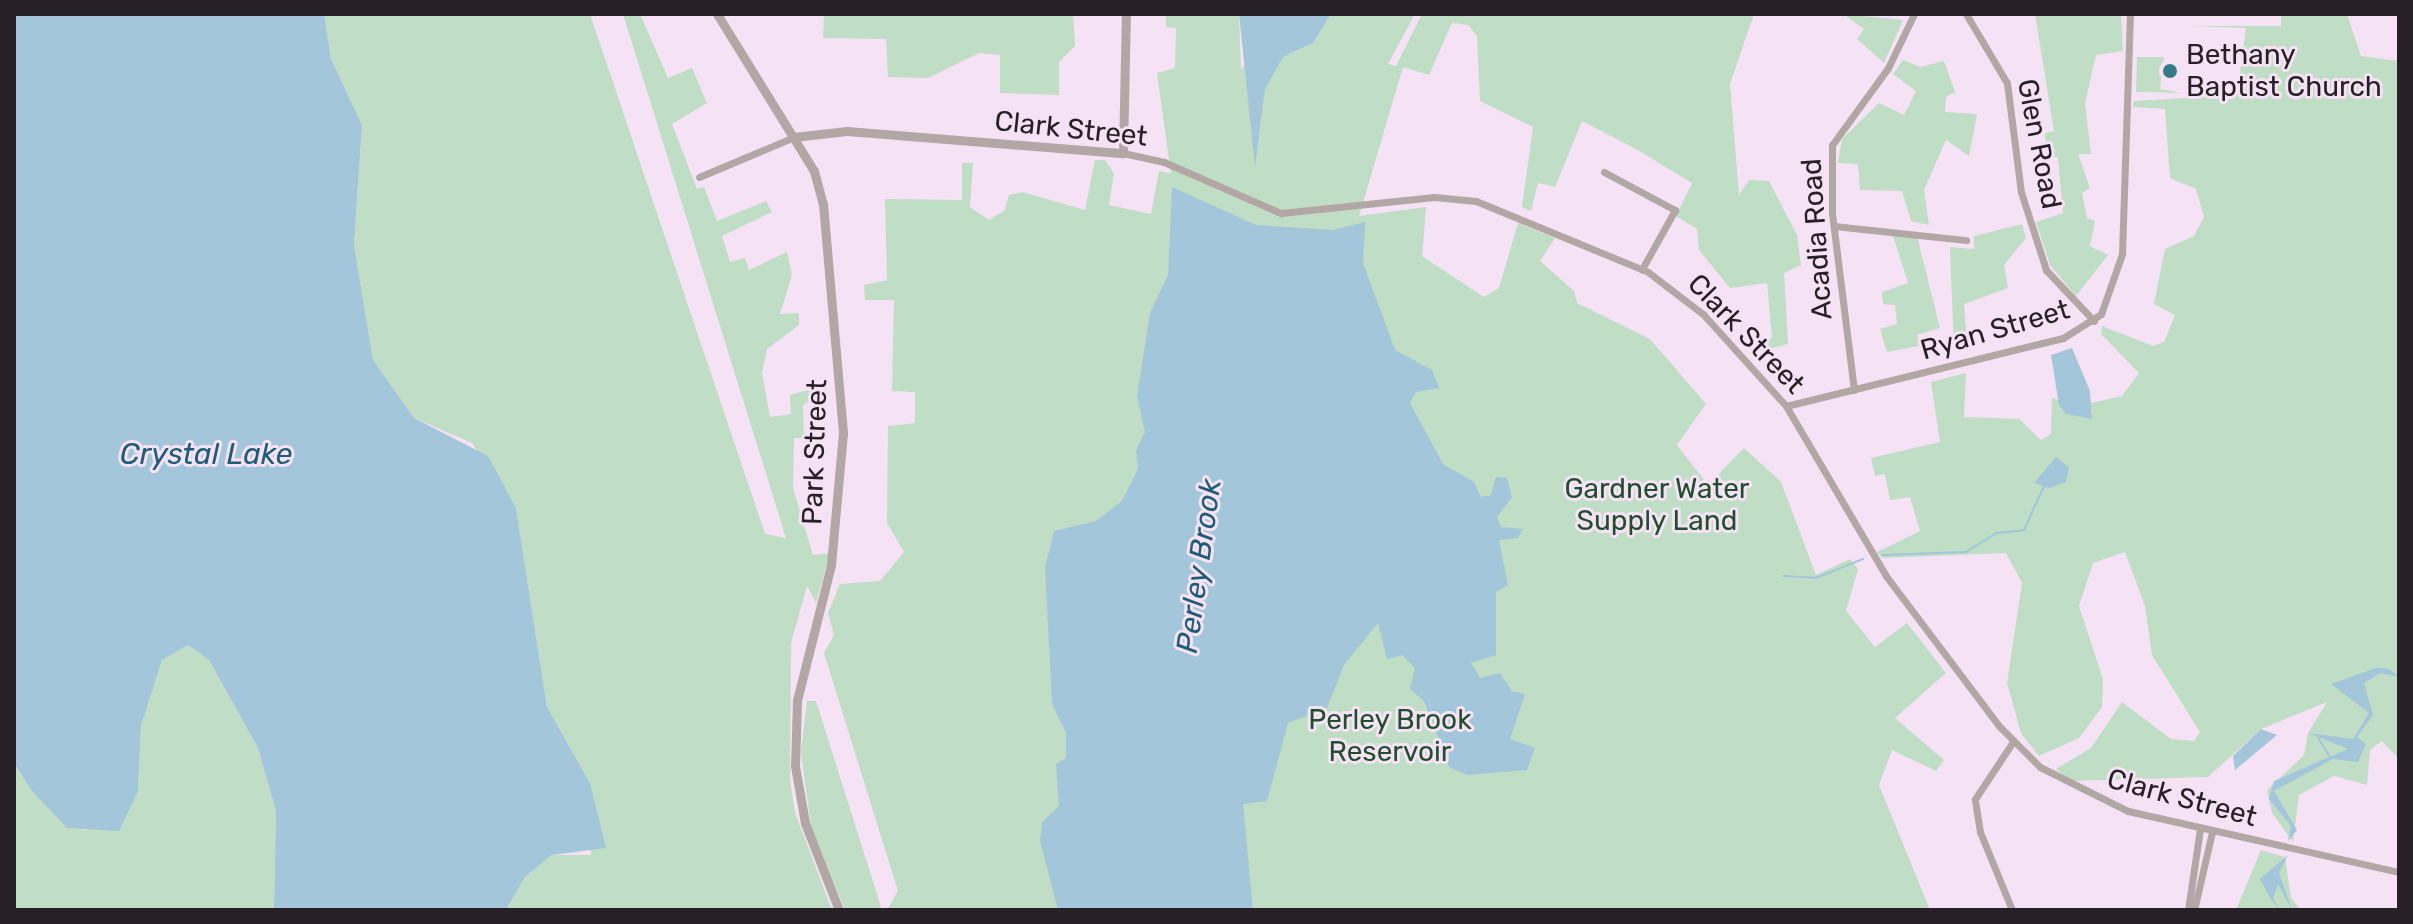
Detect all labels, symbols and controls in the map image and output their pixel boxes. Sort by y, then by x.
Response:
place label: Bethany Baptist Church [2186,38,2382,104]
marker: Bethany Baptist Church [2161,62,2179,80]
street label: Glen Road [2010,76,2068,212]
street label: Clark Street [993,104,1149,154]
street label: Acadia Road [1795,157,1839,321]
street label: Clark Street [1680,267,1812,401]
street label: Ryan Street [1917,293,2073,367]
street label: Park Street [796,378,834,526]
water label: Crystal Lake [120,436,292,472]
park label: Gardner Water Supply Land [1564,472,1750,538]
water label: Perley Brook [1169,476,1229,656]
park label: Perley Brook Reservoir [1308,703,1472,769]
street label: Clark Street [2103,762,2261,834]

